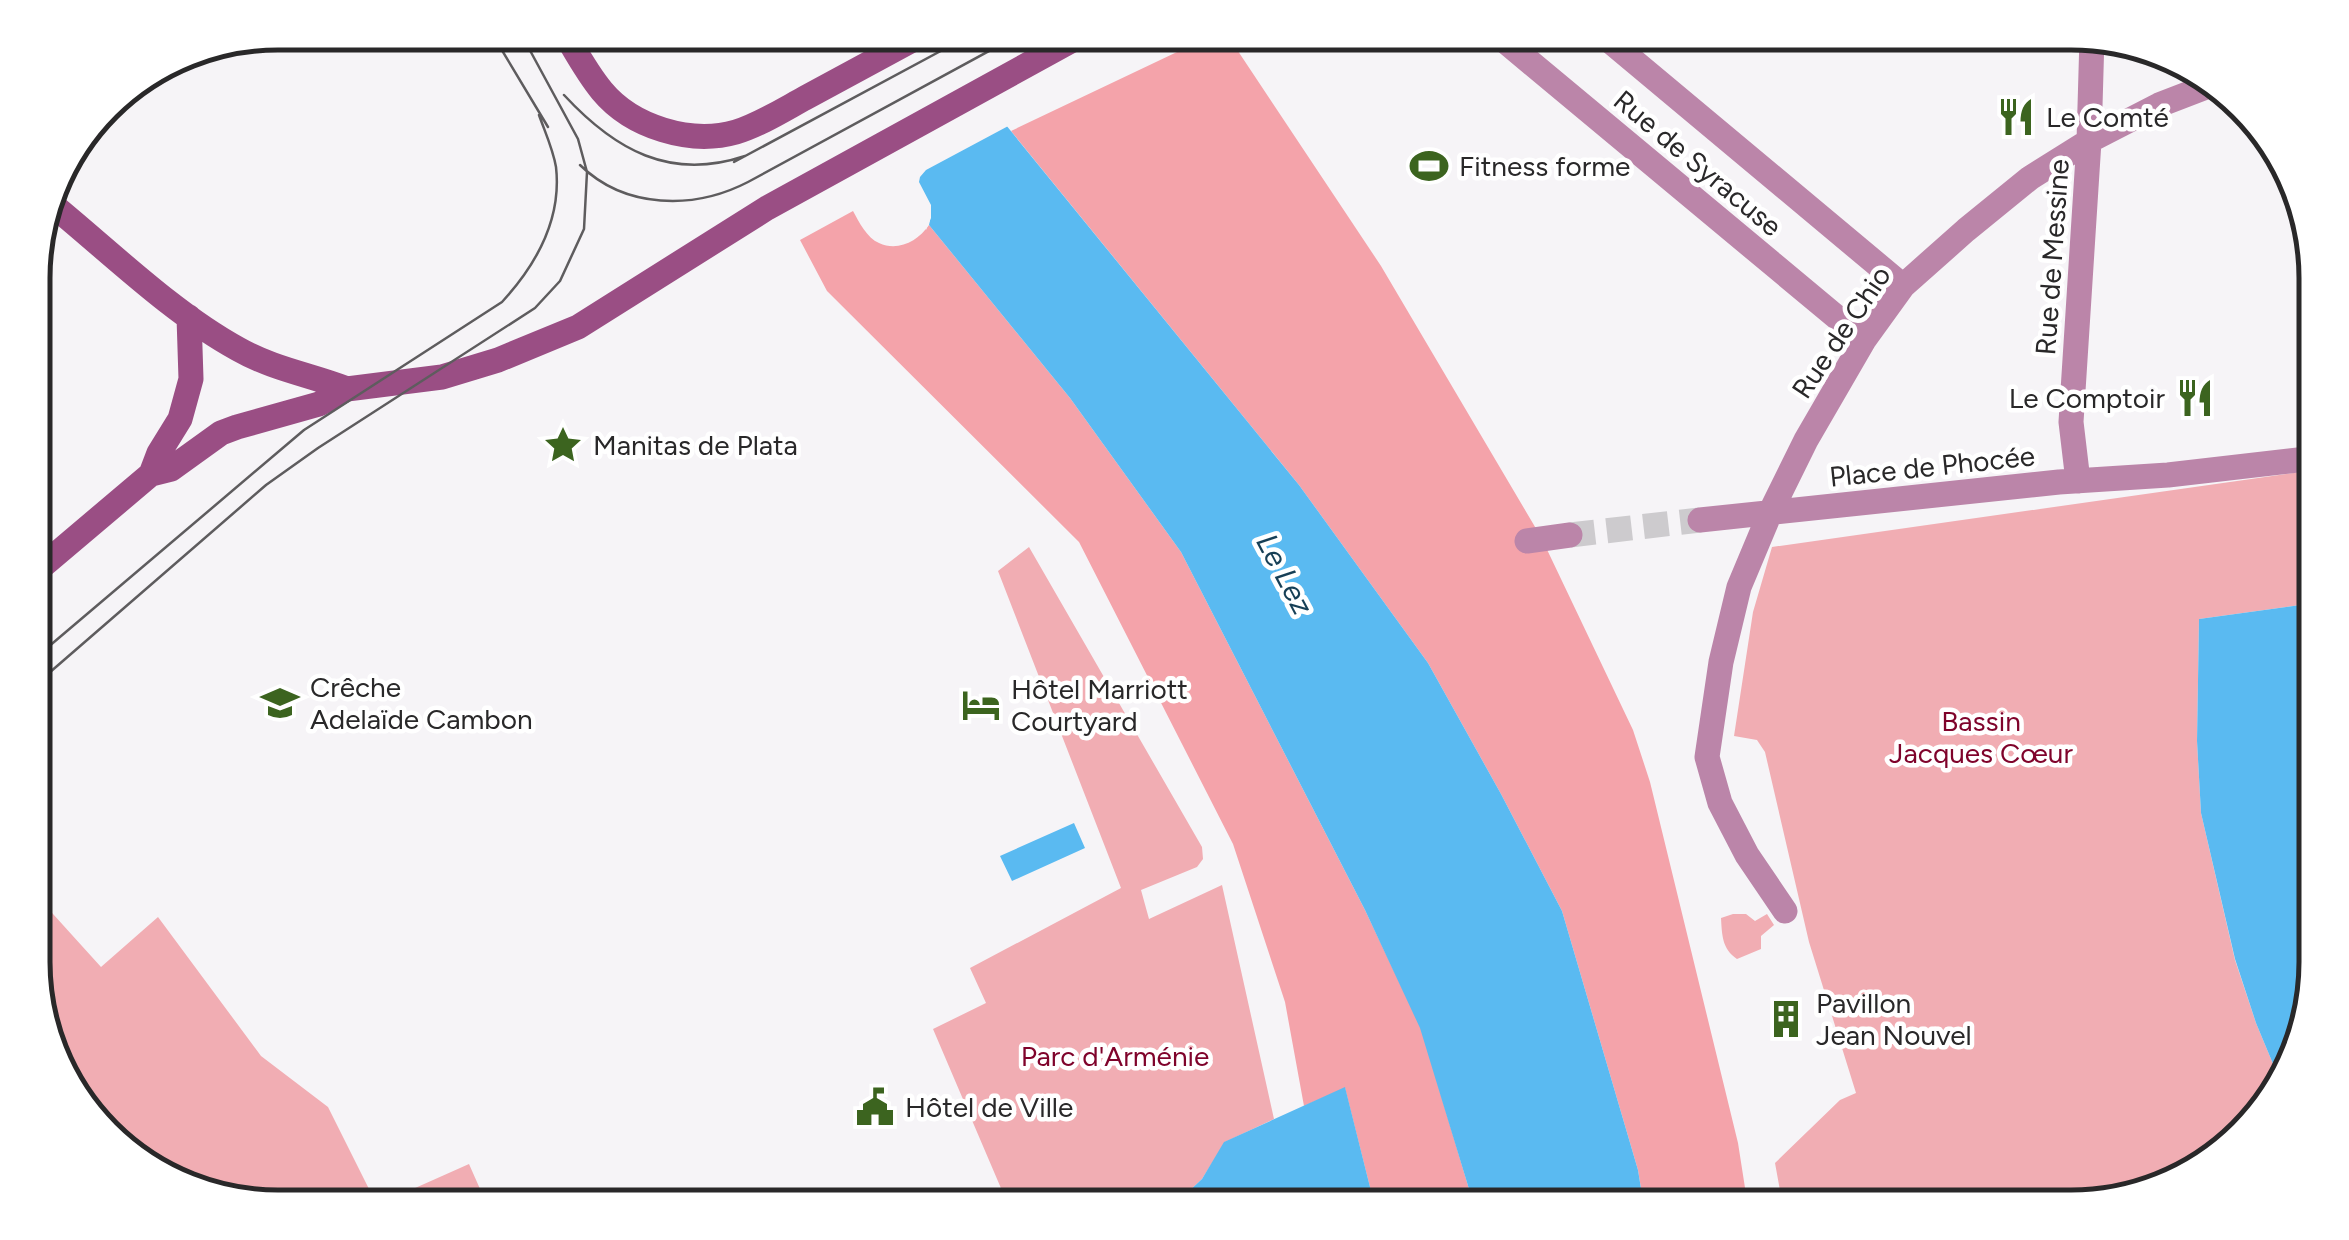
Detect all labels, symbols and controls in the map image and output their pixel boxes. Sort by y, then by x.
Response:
street label: Rue de Syracuse [1607,83,1789,243]
restaurant icon: Le Comté [1995,96,2037,138]
place label: Le Comté [2046,100,2169,134]
sports icon: Fitness forme [1408,145,1450,187]
place label: Fitness forme [1459,149,1630,183]
street label: Rue de Messine [2028,158,2076,356]
street label: Rue de Chio [1784,259,1898,405]
restaurant icon: Le Comptoir [2174,377,2216,419]
place label: Le Comptoir [2009,381,2166,415]
place icon: Manitas de Plata [542,424,584,466]
place label: Manitas de Plata [593,428,798,462]
street label: Place de Phocée [1828,438,2036,494]
water label: Le Lez [1248,527,1322,621]
place label: Crêche Adelaïde Cambon [310,670,533,736]
place label: Hôtel Marriott Courtyard [1011,672,1188,738]
school or university icon: Crêche Adelaïde Cambon [259,682,301,724]
hotel icon: Hôtel Marriott Courtyard [960,684,1002,726]
park label: Bassin Jacques Cœur [1889,704,2073,770]
place label: Pavillon Jean Nouvel [1816,986,1972,1052]
building icon: Pavillon Jean Nouvel [1765,998,1807,1040]
park label: Parc d'Arménie [1021,1039,1209,1073]
public building icon: Hôtel de Ville [854,1086,896,1128]
place label: Hôtel de Ville [905,1090,1073,1124]

